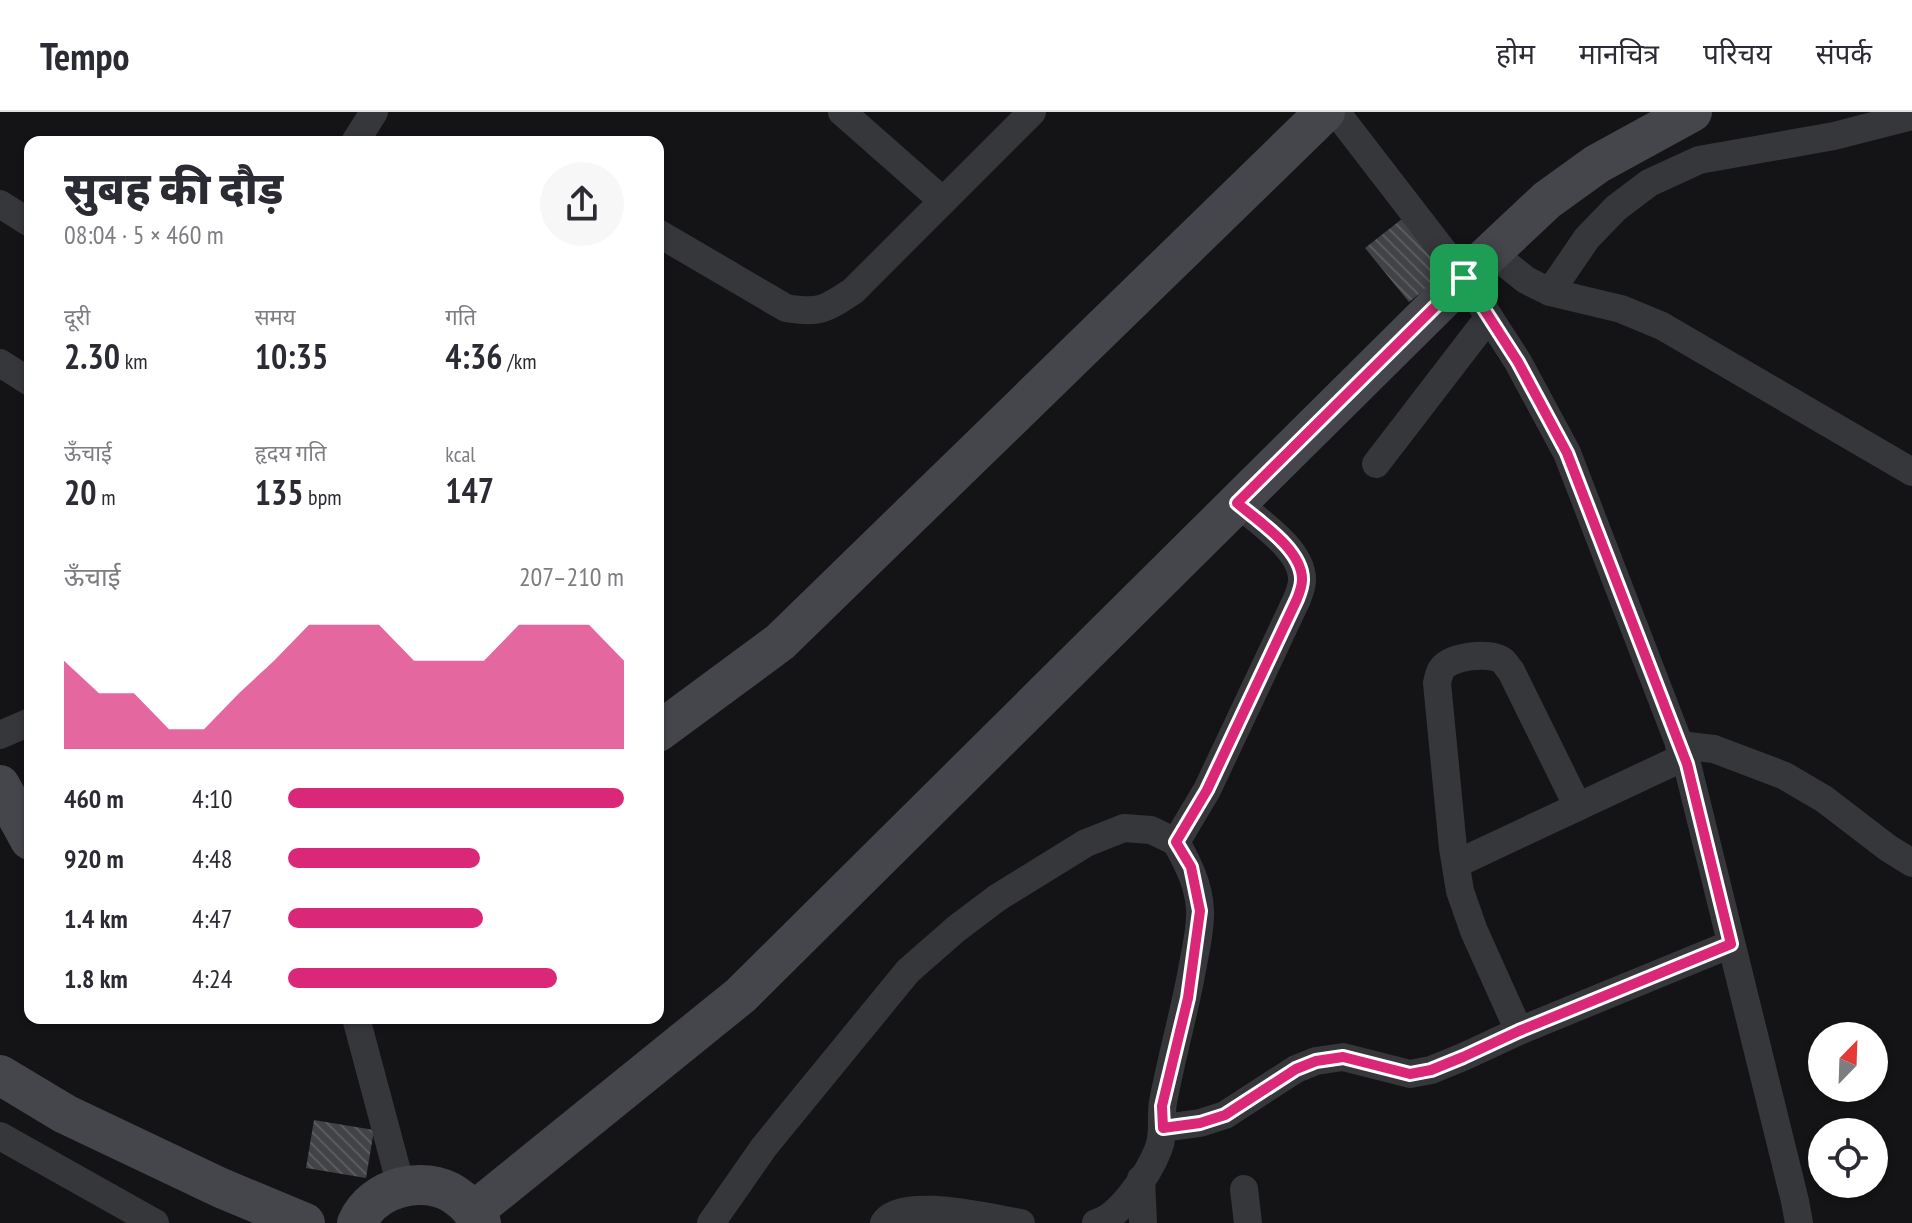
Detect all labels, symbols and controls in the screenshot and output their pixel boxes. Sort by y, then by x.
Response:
text: Tempo [40,31,129,80]
text: होम [1496,35,1535,72]
text: मानचित्र [1579,35,1659,72]
text: परिचय [1703,35,1772,72]
text: संपर्क [1816,35,1872,72]
text: सुबह की दौड़ [64,159,283,216]
button: share [540,162,624,246]
text: 08:04 · 5 × 460 m [64,218,224,251]
pin [1430,244,1498,312]
icon: arrive [1442,256,1486,300]
text: दूरी [64,303,90,331]
text: समय [255,303,295,331]
text: गति [445,303,476,331]
text: 2.30 [64,334,120,378]
text: 10:35 [255,334,328,378]
text: 4:36 [445,334,503,378]
text: km [120,347,148,375]
text: /km [503,347,537,375]
text: ऊँचाई [64,439,112,467]
text: हृदय गति [255,439,327,467]
text: kcal [445,440,475,468]
text: 147 [445,468,494,512]
text: 20 [64,470,97,514]
text: 135 [255,470,303,514]
text: m [97,483,116,511]
text: bpm [303,483,342,511]
text: ऊँचाई [64,560,120,593]
text: 207–210 m [519,560,624,593]
text: 460 m [64,782,124,815]
text: 4:10 [192,782,232,815]
text: 920 m [64,842,124,875]
text: 4:48 [192,842,232,875]
text: 1.4 km [64,902,128,935]
text: 4:47 [192,902,232,935]
text: 1.8 km [64,962,128,995]
text: 4:24 [192,962,232,995]
north arrow [1808,1022,1888,1102]
map controls [1808,1022,1888,1198]
button: locate [1808,1118,1888,1198]

